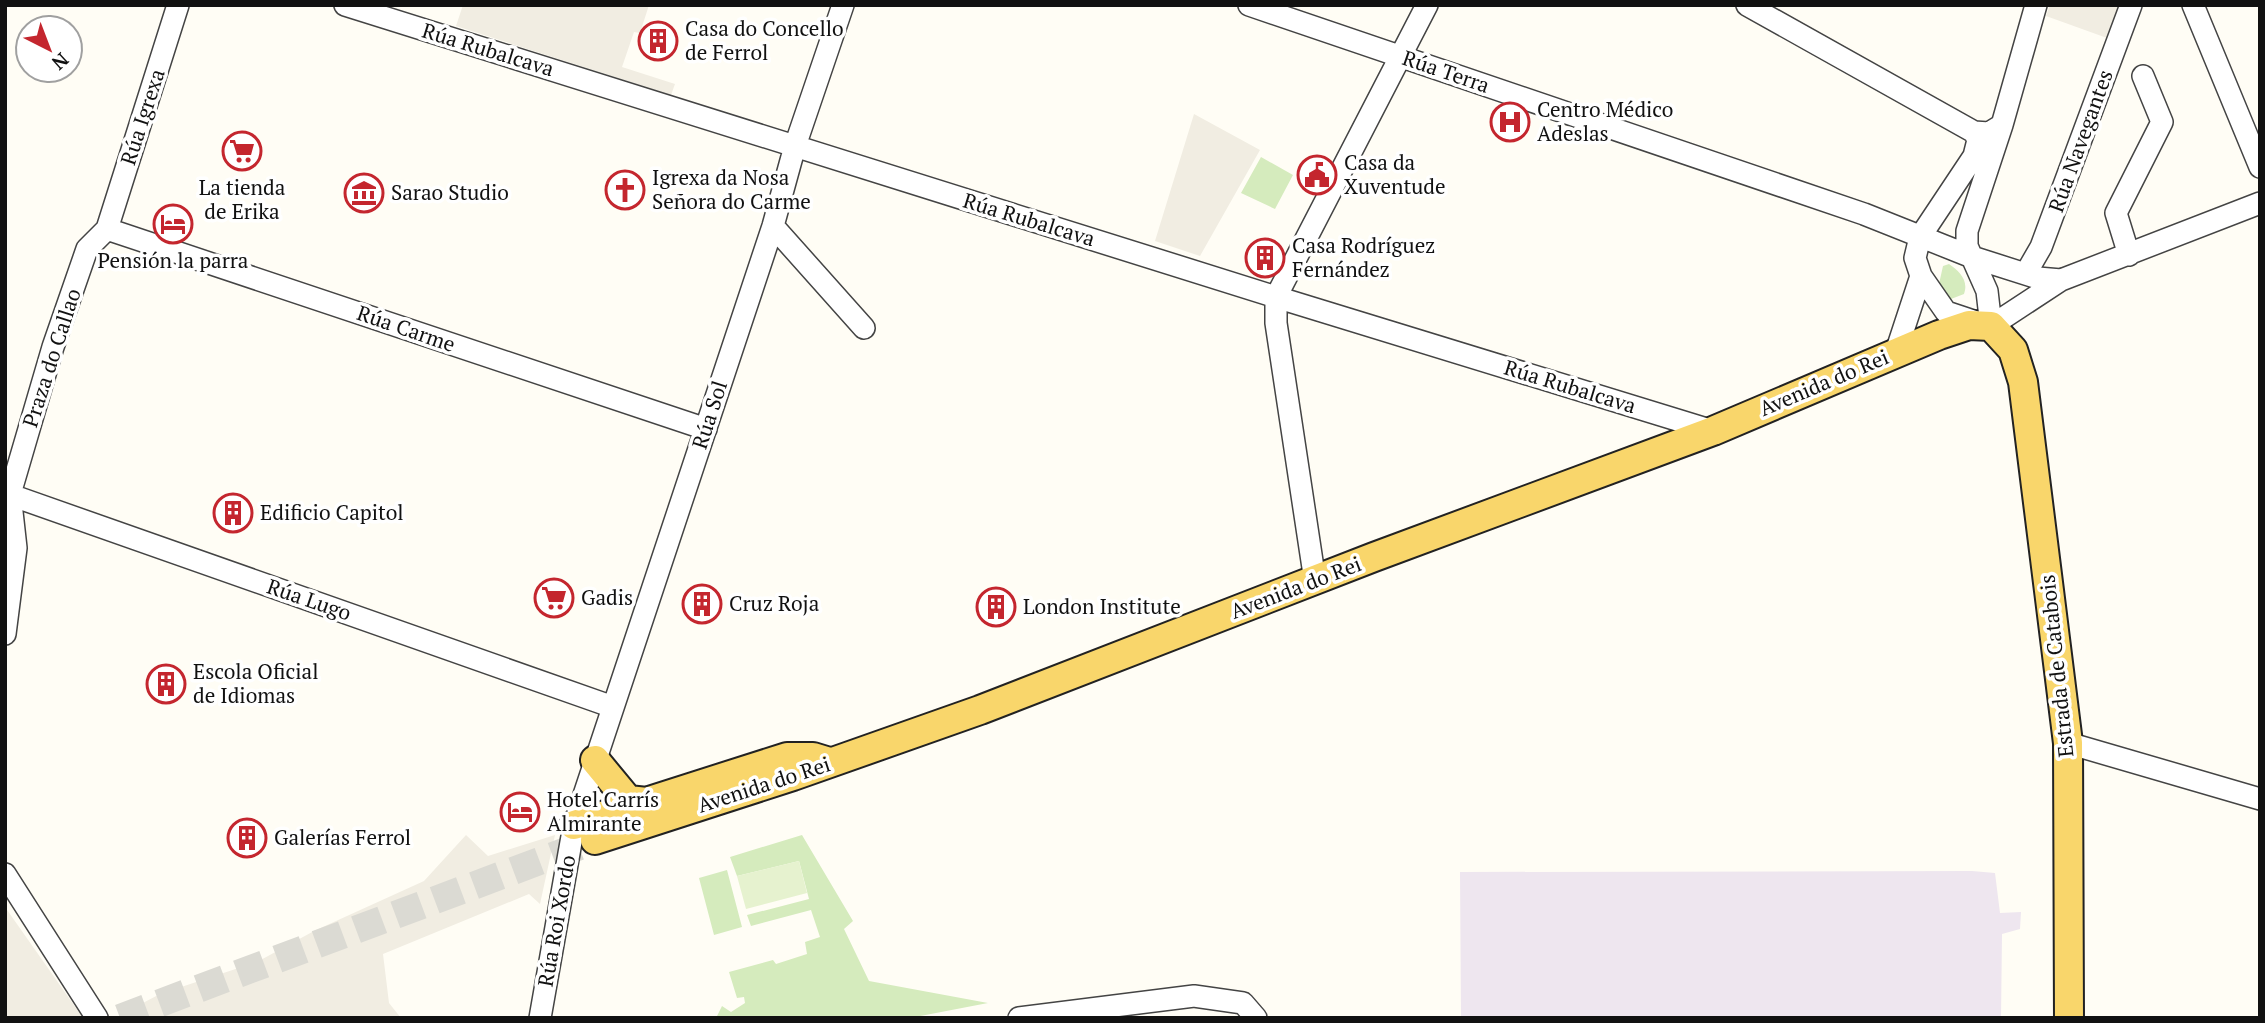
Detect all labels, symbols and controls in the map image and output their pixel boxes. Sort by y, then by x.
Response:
north arrow [14,14,84,84]
place label: Casa do Concello de Ferrol [685,14,844,66]
street label: Rúa Rubalcava [419,16,558,83]
building icon: Casa do Concello de Ferrol [637,20,679,62]
street label: Rúa Terra [1399,43,1494,99]
text: N [47,48,74,77]
street label: Rúa Igrexa [113,65,171,168]
street label: Rúa Navegantes [2041,66,2119,216]
place label: Centro Médico Adeslas [1537,95,1673,147]
hospital icon: Centro Médico Adeslas [1489,101,1531,143]
supermarket icon: La tienda de Erika [221,130,263,172]
place label: Casa da Xuventude [1344,148,1446,200]
public building icon: Casa da Xuventude [1296,154,1338,196]
place label: Igrexa da Nosa Señora do Carme [652,163,811,215]
church icon: Igrexa da Nosa Señora do Carme [604,169,646,211]
museum icon: Sarao Studio [343,172,385,214]
place label: La tienda de Erika [199,173,286,225]
place label: Sarao Studio [391,178,509,206]
street label: Rúa Rubalcava [960,186,1099,253]
hotel icon: Pensión la parra [152,203,194,245]
place label: Casa Rodríguez Fernández [1292,231,1435,283]
building icon: Casa Rodríguez Fernández [1244,237,1286,279]
place label: Pensión la parra [98,246,249,274]
street label: Praza do Callao [15,285,87,431]
street label: Rúa Carme [354,298,459,358]
street label: Avenida do Rei [1755,342,1893,422]
street label: Rúa Rubalcava [1501,353,1640,420]
street label: Rúa Sol [685,377,733,452]
building icon: Edificio Capitol [212,492,254,534]
place label: Edificio Capitol [260,498,404,526]
street label: Avenida do Rei [1226,549,1365,625]
street label: Rúa Lugo [263,572,355,627]
street label: Estrada de Catabois [2032,573,2080,759]
supermarket icon: Gadis [533,577,575,619]
place label: Gadis [581,583,633,611]
building icon: Cruz Roja [681,583,723,625]
building icon: London Institute [975,586,1017,628]
place label: Cruz Roja [729,589,820,617]
place label: London Institute [1023,592,1181,620]
place label: Escola Oficial de Idiomas [193,657,319,709]
building icon: Escola Oficial de Idiomas [145,663,187,705]
street label: Avenida do Rei [694,749,834,819]
place label: Hotel Carrís Almirante [547,785,659,837]
hotel icon: Hotel Carrís Almirante [499,791,541,833]
building icon: Galerías Ferrol [226,817,268,859]
place label: Galerías Ferrol [274,823,411,851]
street label: Rúa Roi Xordo [531,853,581,989]

